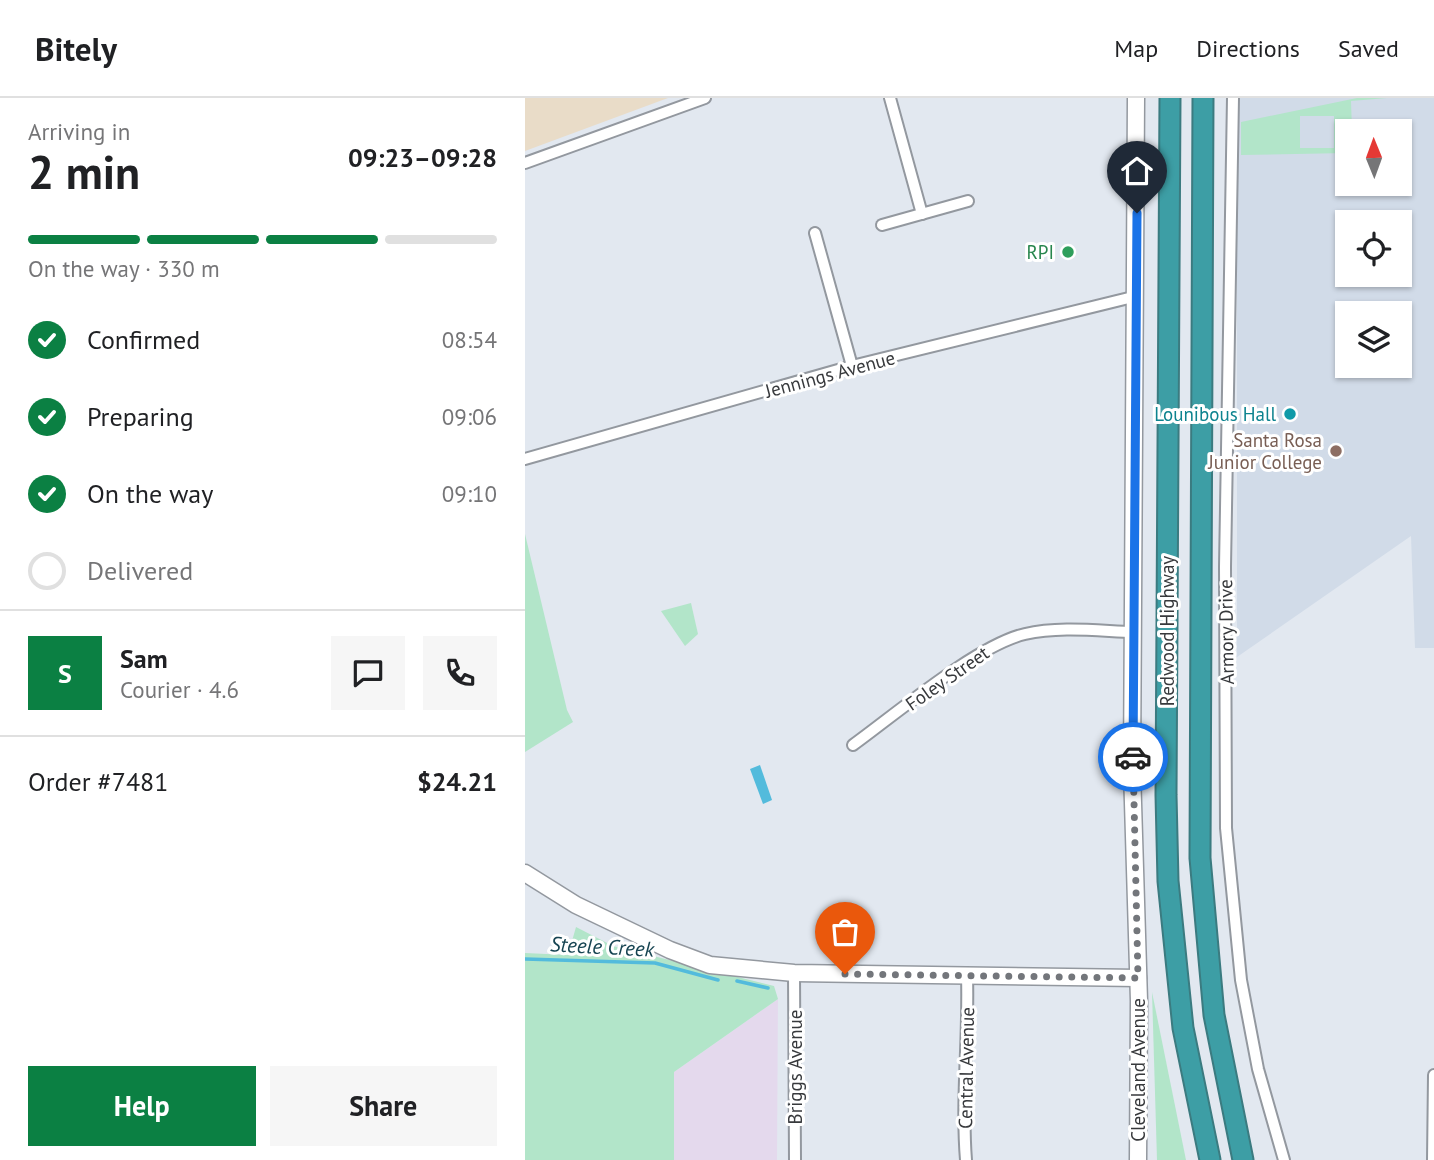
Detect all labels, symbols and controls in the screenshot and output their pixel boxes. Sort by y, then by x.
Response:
text: Bitely [35,27,117,70]
text: Map [1114,33,1158,64]
text: Directions [1196,33,1300,64]
text: Saved [1338,33,1399,64]
text: Arriving in [28,117,130,146]
north arrow [1335,119,1412,196]
map controls [1335,119,1412,378]
text: 09:23–09:28 [348,141,497,174]
pin [1107,141,1167,213]
text: 2 min [28,142,140,202]
icon: home [1118,152,1156,190]
button: locate [1335,210,1412,287]
place label: RPI [1027,240,1054,264]
marker: RPI [1060,244,1076,260]
text: On the way · 330 m [28,254,220,283]
button: layers [1335,301,1412,378]
icon: check [28,321,66,359]
text: Confirmed [87,323,200,356]
text: 08:54 [442,325,497,354]
street label: Jennings Avenue [761,345,898,403]
icon: check [28,398,66,436]
text: Preparing [87,400,194,433]
text: 09:06 [442,402,497,431]
place label: Lounibous Hall [1154,402,1276,426]
marker: Lounibous Hall [1282,406,1298,422]
place label: Santa Rosa Junior College [1207,428,1322,474]
marker: Santa Rosa Junior College [1328,443,1344,459]
icon: check [28,475,66,513]
text: On the way [87,477,213,510]
text: 09:10 [442,479,497,508]
text: Delivered [87,554,193,587]
street label: Redwood Highway [1155,556,1179,706]
street label: Armory Drive [1213,579,1239,685]
button: chat [331,636,405,710]
button: phone [423,636,497,710]
street label: Foley Street [901,640,994,716]
text: Sam [120,642,168,675]
text: S [58,657,72,690]
text: Courier · 4.6 [120,675,239,704]
courier [1098,722,1168,792]
icon: car [1114,738,1152,776]
text: Order #7481 [28,765,168,798]
text: $24.21 [417,765,497,798]
pin [815,902,875,974]
icon: bag [826,913,864,951]
water label: Steele Creek [549,930,656,963]
street label: Cleveland Avenue [1126,998,1150,1142]
street label: Central Avenue [953,1007,979,1129]
street label: Briggs Avenue [783,1010,807,1124]
button: Help [28,1066,256,1146]
button: Share [270,1066,497,1146]

